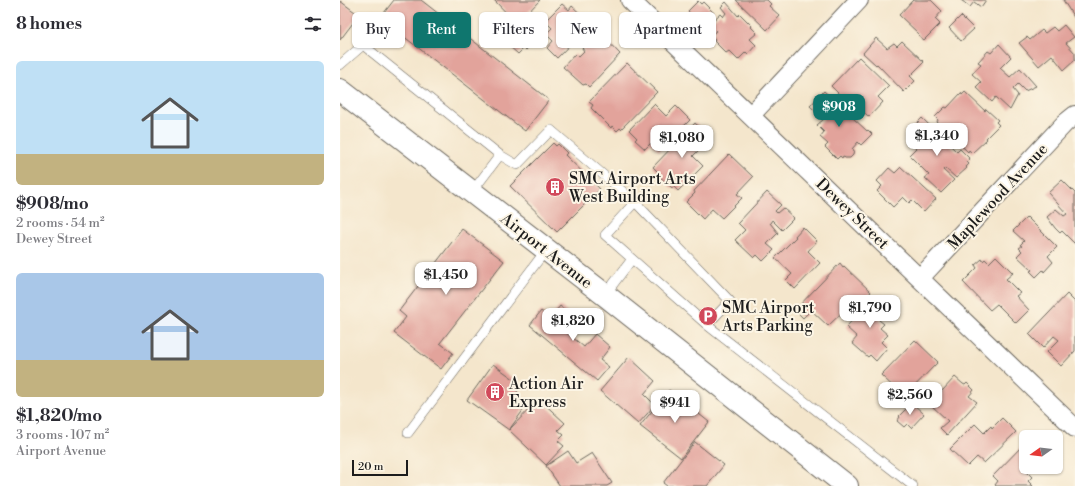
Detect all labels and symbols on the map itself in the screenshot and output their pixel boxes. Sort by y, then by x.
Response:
pin: $908 [815,94,863,128]
pin: $1,340 [904,123,970,157]
pin: $1,080 [649,125,715,159]
street label: Maplewood Avenue [943,139,1052,254]
place label: SMC Airport Arts West Building [568,169,696,207]
street label: Dewey Street [812,174,893,254]
building icon: SMC Airport Arts West Building [544,176,566,198]
street label: Airport Avenue [496,208,596,293]
pin: $1,450 [413,262,479,296]
pin: $1,790 [837,295,903,329]
place label: SMC Airport Arts Parking [721,298,815,336]
parking icon: SMC Airport Arts Parking [697,305,719,327]
pin: $1,820 [540,308,606,342]
place label: Action Air Express [508,374,584,412]
building icon: Action Air Express [484,381,506,403]
pin: $2,560 [877,382,943,416]
pin: $941 [651,390,699,424]
north arrow [1019,430,1063,474]
scale bar [352,458,408,477]

